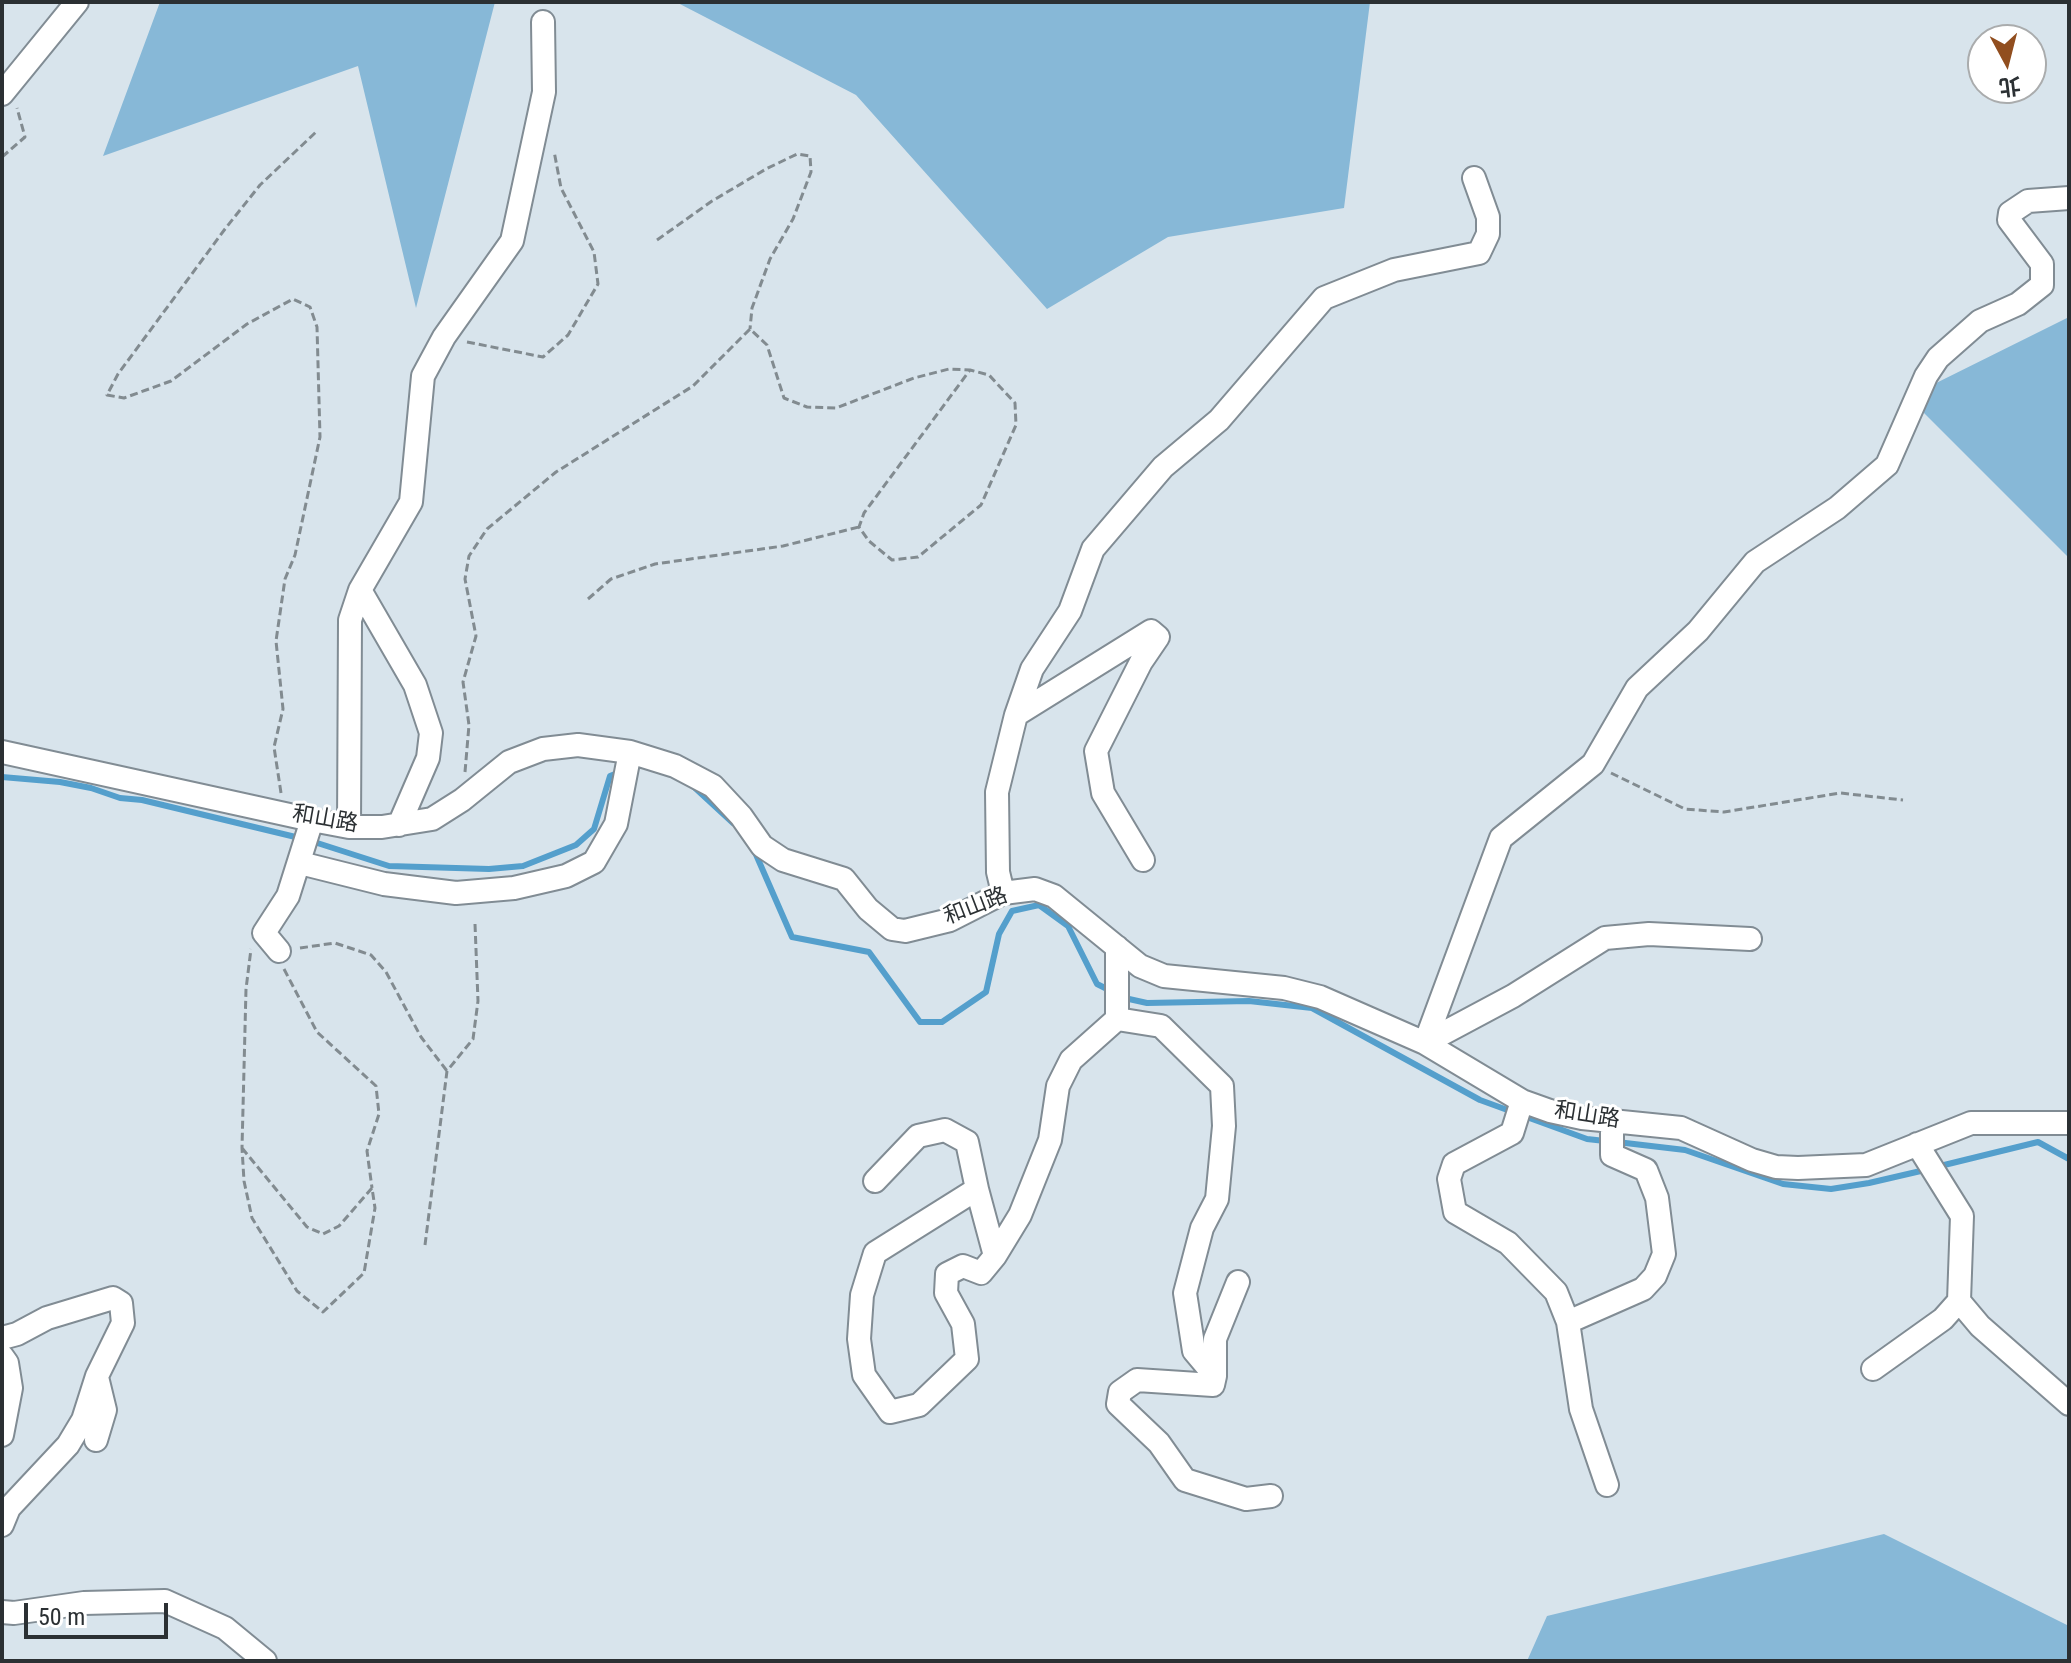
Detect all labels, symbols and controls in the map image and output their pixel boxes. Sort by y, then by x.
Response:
north arrow [1967,24,2047,104]
text: 北 [1997,73,2022,100]
street label: 和山路 [290,801,360,839]
street label: 和山路 [940,883,1012,931]
street label: 和山路 [1552,1098,1622,1134]
scale bar [28,1587,172,1637]
text: 50 m [38,1603,85,1631]

